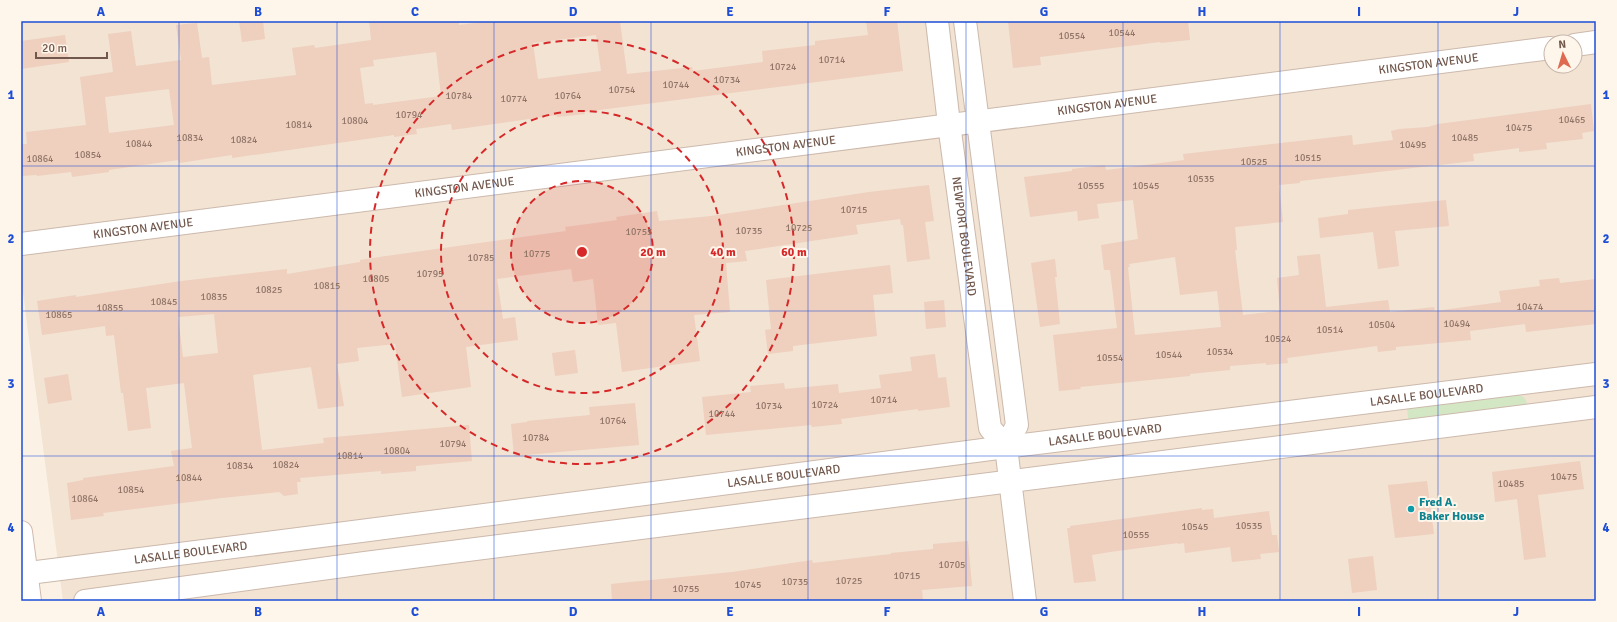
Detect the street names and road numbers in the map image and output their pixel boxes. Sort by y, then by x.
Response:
street label: KINGSTON AVENUE [1378,50,1480,78]
street label: KINGSTON AVENUE [1056,91,1158,119]
street label: KINGSTON AVENUE [735,132,837,160]
street label: KINGSTON AVENUE [414,173,515,201]
street label: NEWPORT BOULEVARD [949,176,980,297]
street label: KINGSTON AVENUE [92,215,194,242]
street label: LASALLE BOULEVARD [1369,380,1484,409]
street label: LASALLE BOULEVARD [1048,420,1163,449]
street label: LASALLE BOULEVARD [726,461,841,491]
street label: LASALLE BOULEVARD [133,538,248,567]

